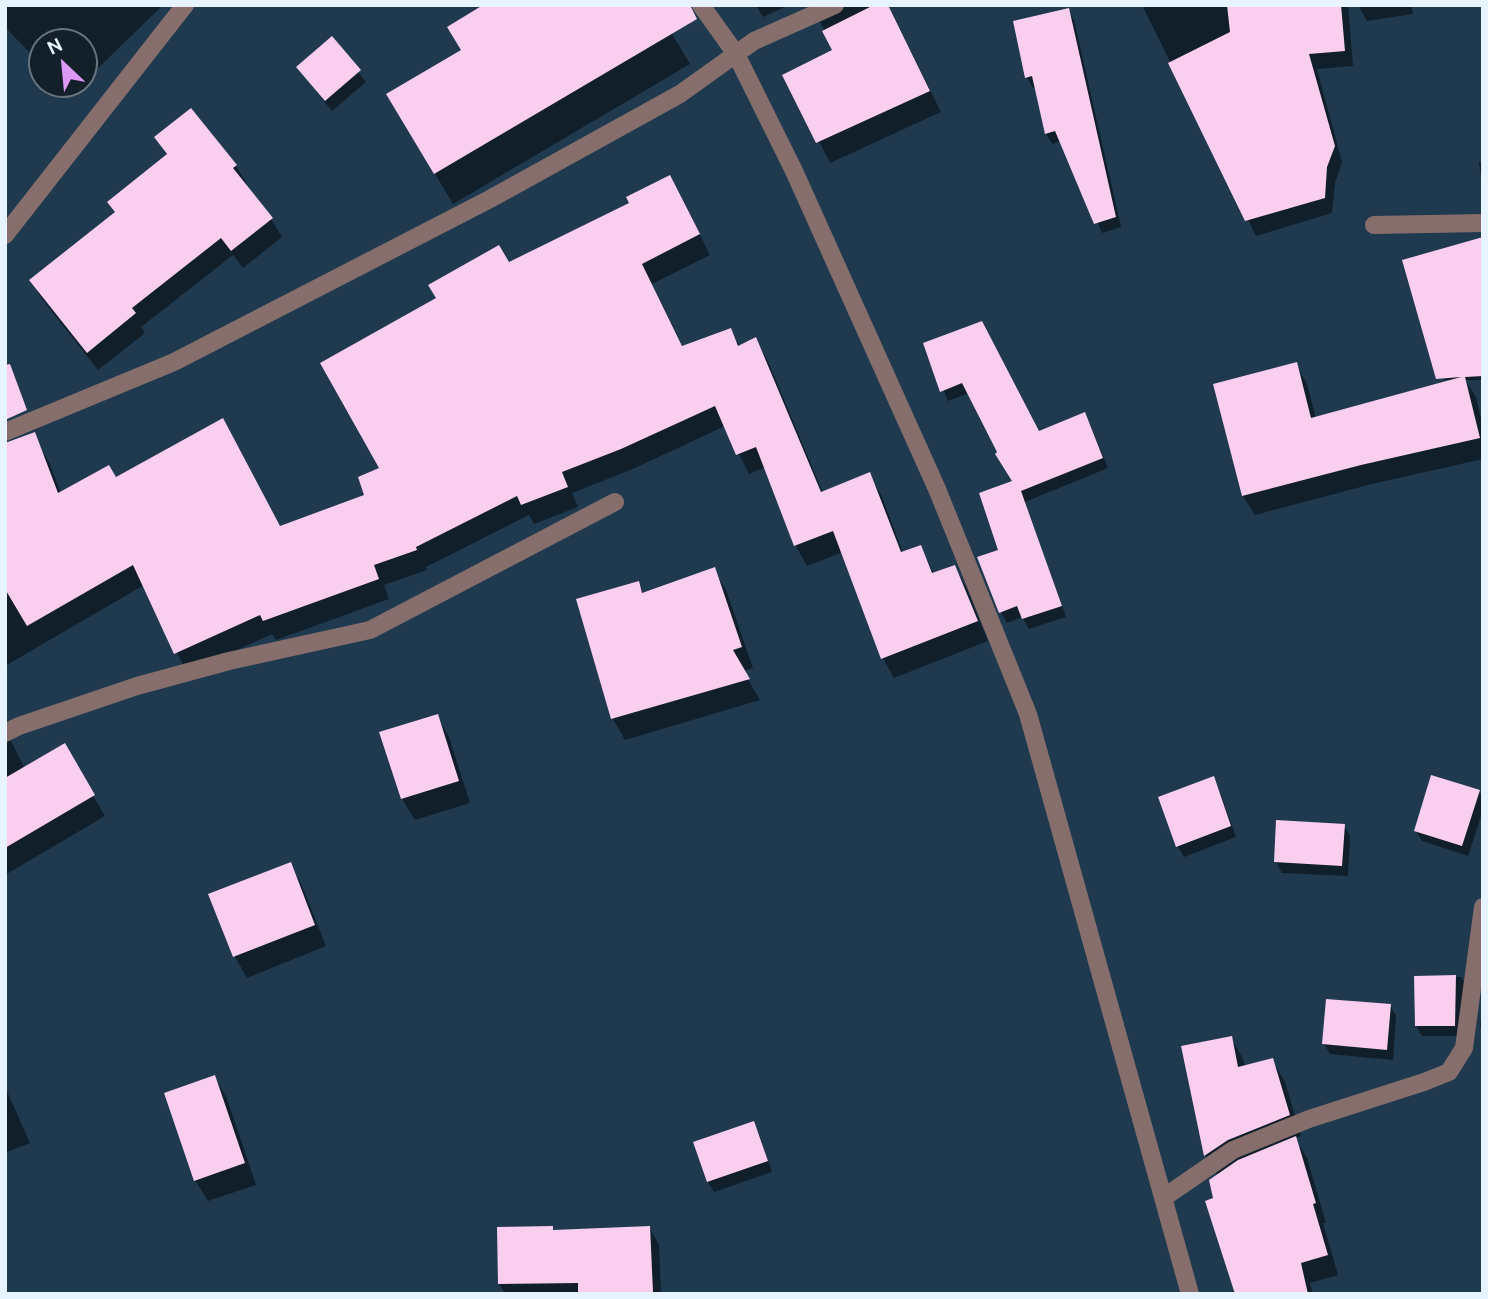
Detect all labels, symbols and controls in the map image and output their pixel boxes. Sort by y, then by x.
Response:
north arrow [28,28,98,98]
text: N [43,33,66,59]

